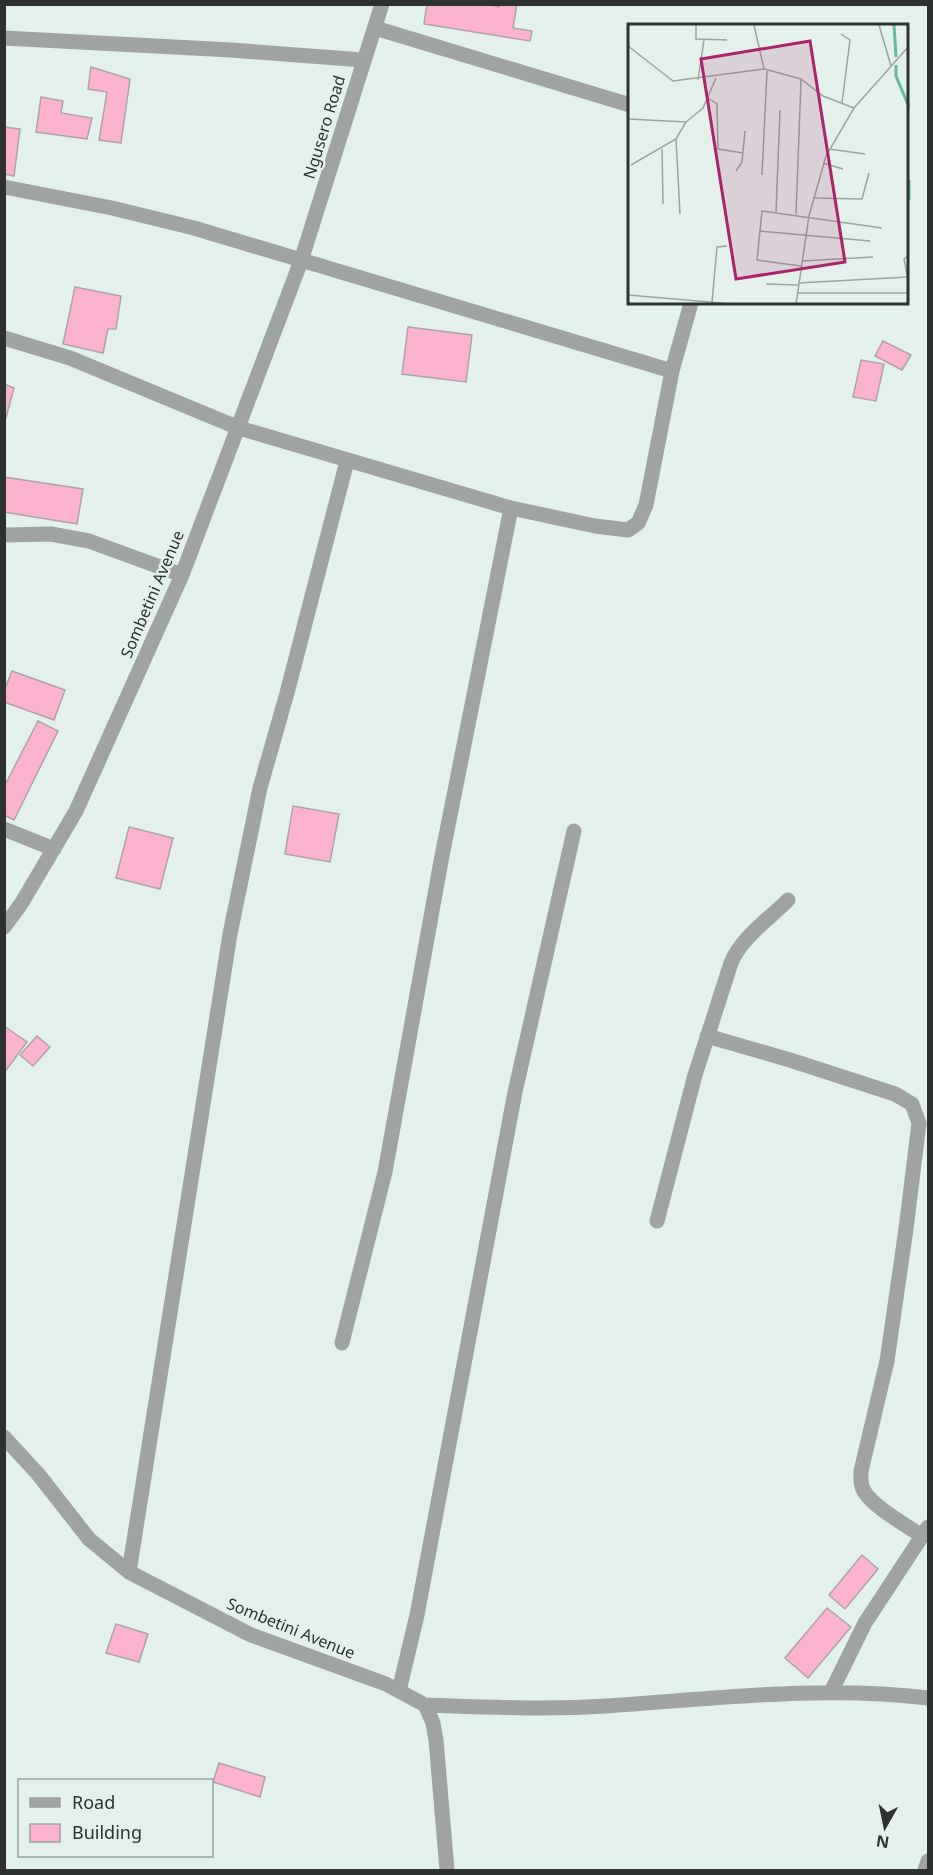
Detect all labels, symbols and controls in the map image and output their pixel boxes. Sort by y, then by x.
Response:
inset map [628,24,909,304]
street label: Ngusero Road [298,73,350,181]
street label: Sombetini Avenue [115,527,189,661]
street label: Sombetini Avenue [224,1592,358,1664]
legend [18,1779,213,1857]
text: Road [72,1790,115,1814]
north arrow [855,1797,915,1857]
text: Building [72,1820,142,1844]
text: N [875,1830,891,1854]

